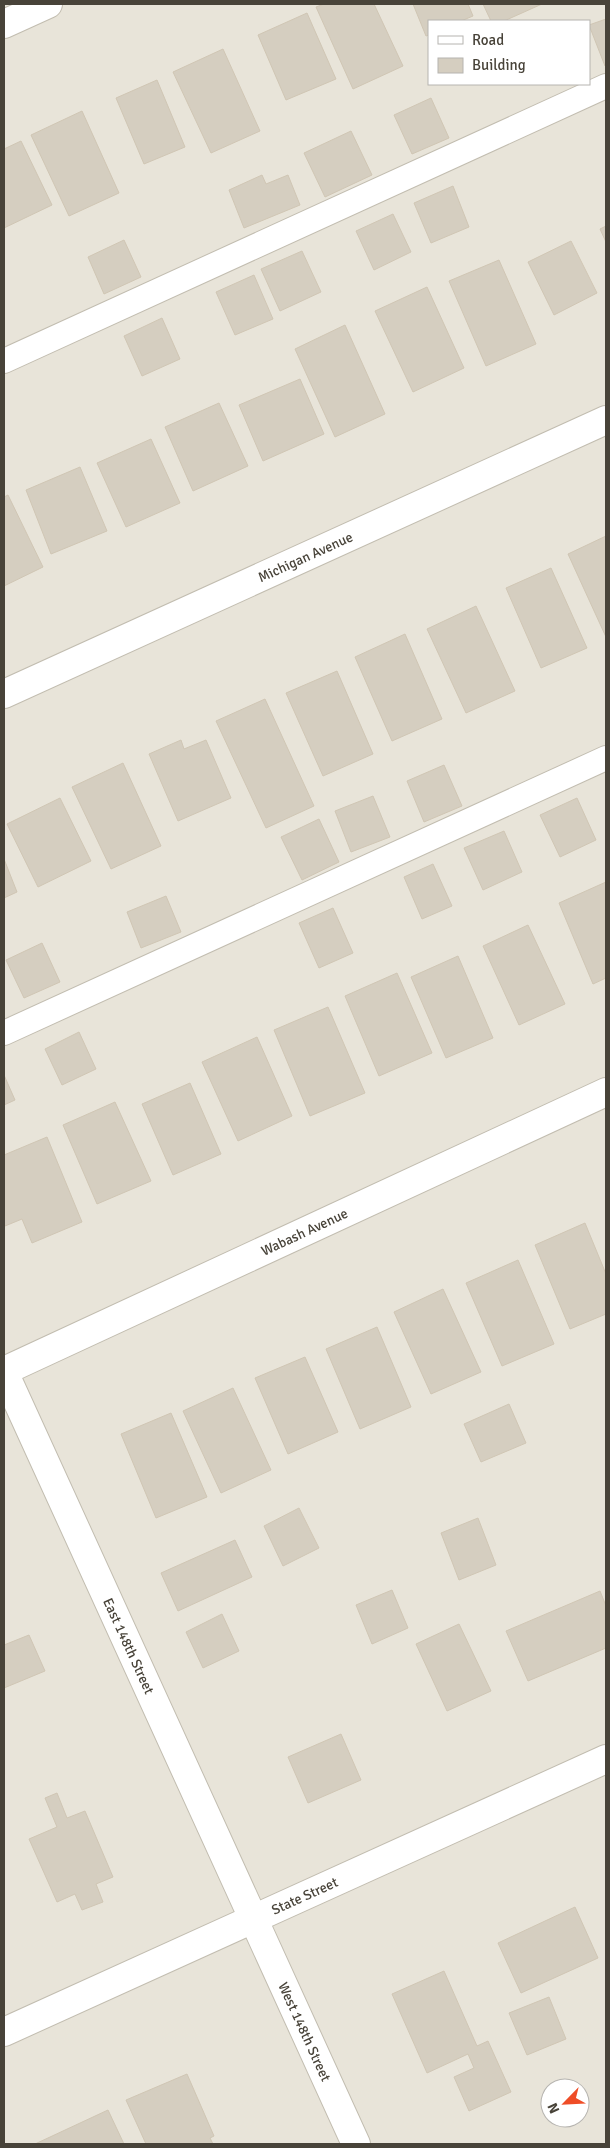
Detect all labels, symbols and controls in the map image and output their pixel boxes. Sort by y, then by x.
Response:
legend [428,20,590,85]
text: Road [472,31,504,49]
text: Building [472,56,526,74]
street label: Michigan Avenue [255,528,356,586]
street label: Wabash Avenue [258,1205,351,1260]
street label: East 148th Street [99,1595,158,1697]
street label: State Street [269,1874,341,1919]
street label: West 148th Street [274,1980,334,2084]
north arrow [540,2078,590,2128]
text: N [544,2100,563,2116]

